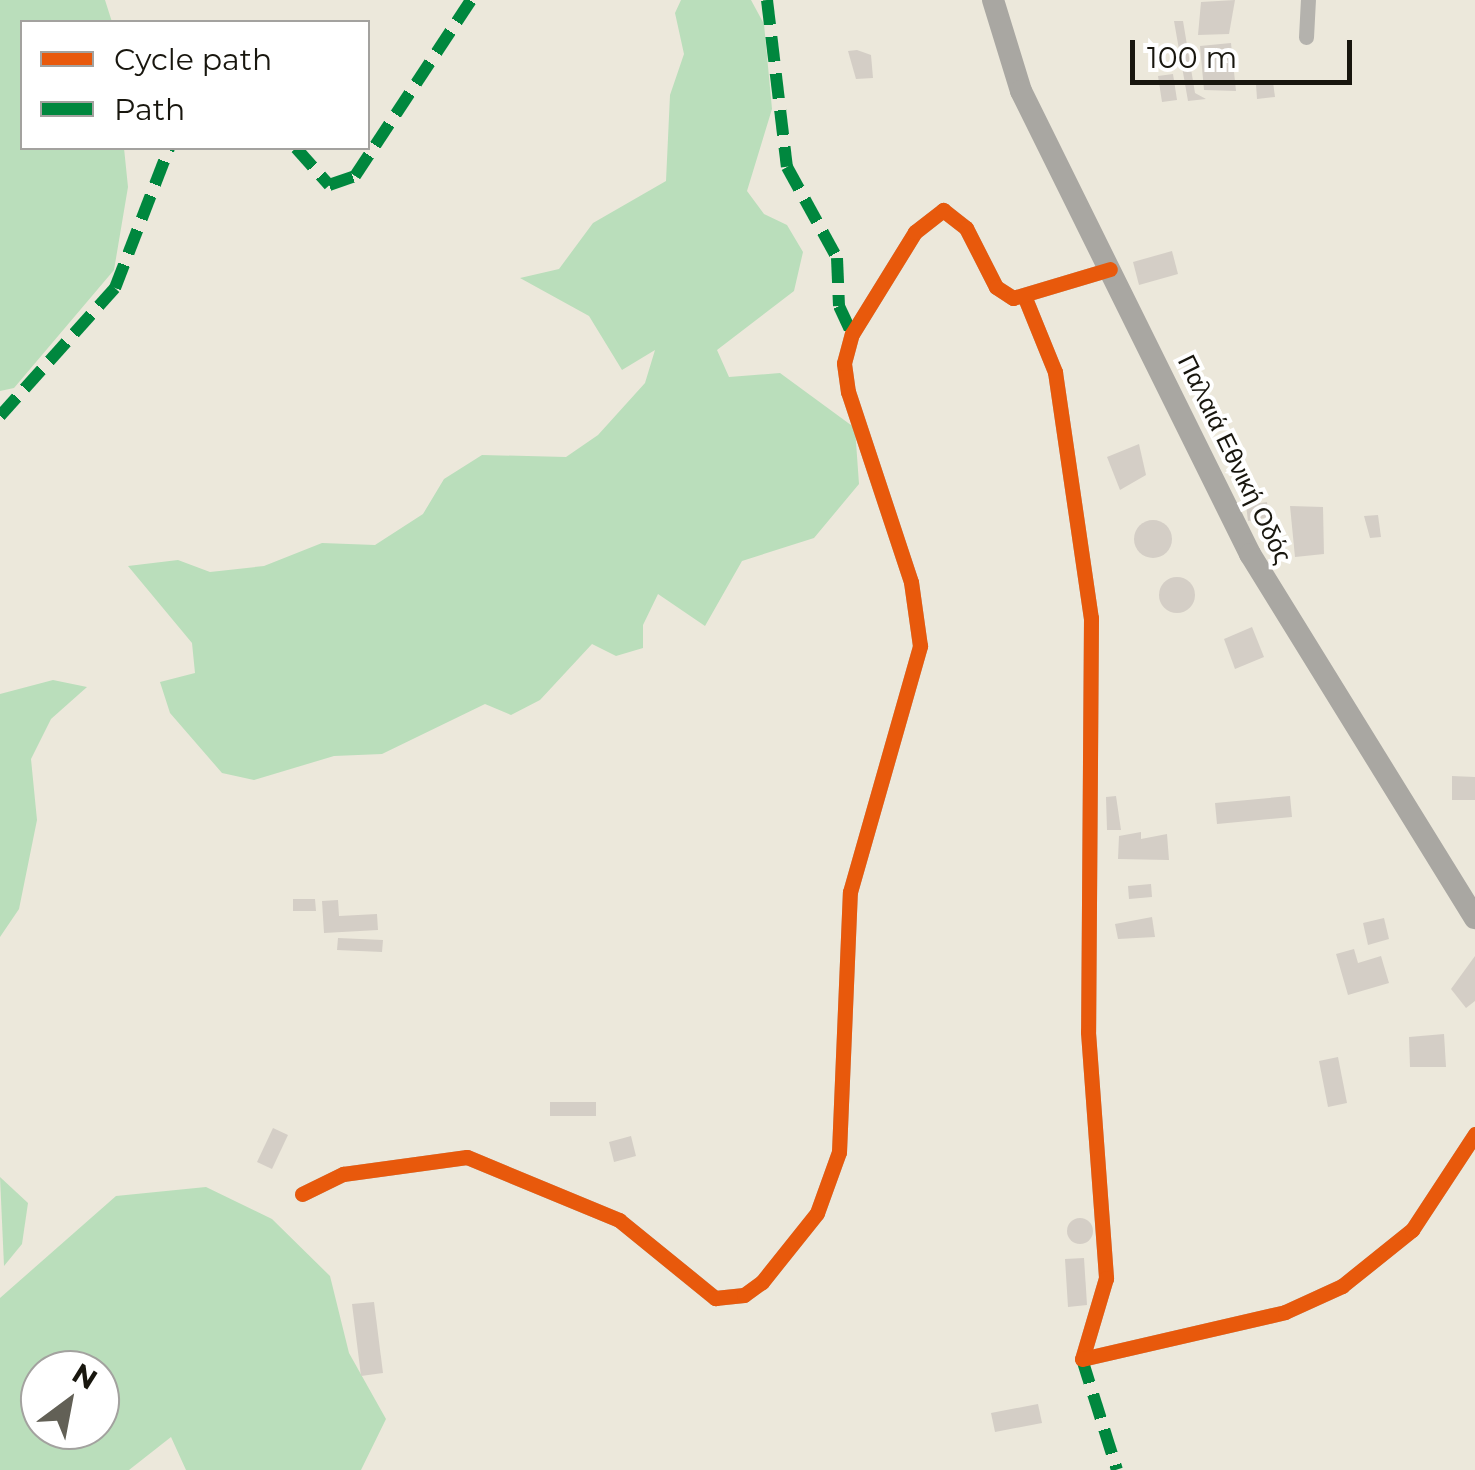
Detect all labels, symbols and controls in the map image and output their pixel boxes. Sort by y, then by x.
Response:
legend [20,20,370,150]
scale bar [1135,20,1358,82]
text: 100 m [1147,39,1237,76]
text: Cycle path [114,41,272,78]
text: Path [114,91,185,128]
street label: Παλαιά Εθνική Οδός [1172,350,1298,568]
north arrow [20,1350,120,1450]
text: N [66,1356,103,1397]

